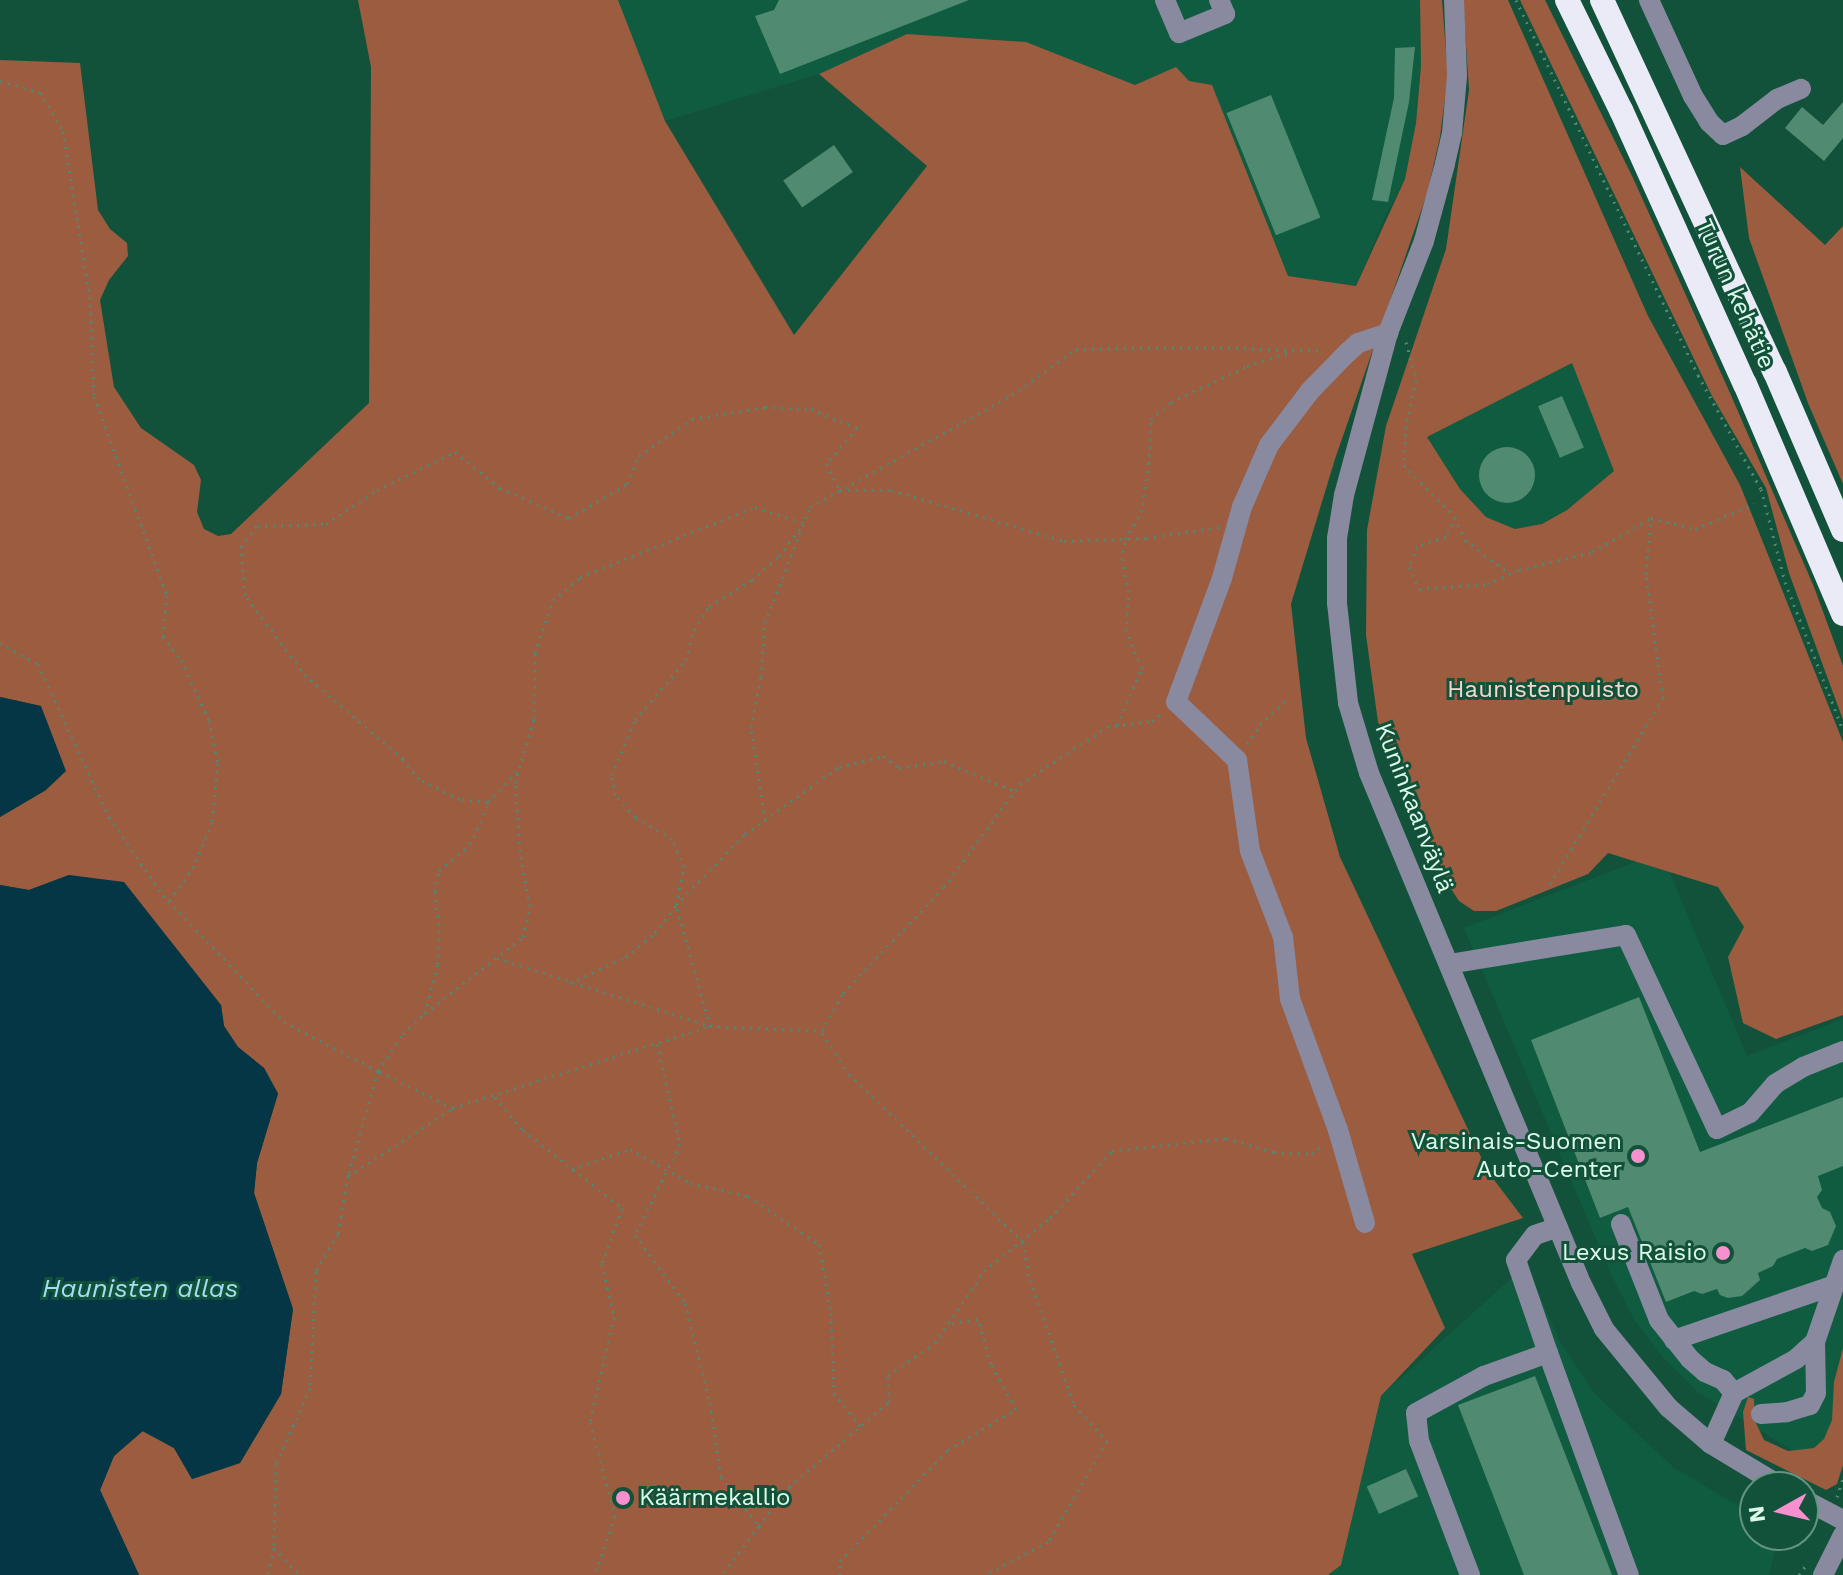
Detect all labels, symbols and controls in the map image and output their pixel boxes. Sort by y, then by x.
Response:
street label: Turun kehätie [1689,215,1781,373]
park label: Haunistenpuisto [1447,676,1639,704]
street label: Kuninkaanväylä [1368,719,1460,897]
place label: Varsinais-Suomen Auto-Center [1411,1128,1622,1184]
marker: Varsinais-Suomen Auto-Center [1629,1147,1647,1165]
place label: Lexus Raisio [1562,1239,1707,1267]
marker: Lexus Raisio [1714,1244,1732,1262]
water label: Haunisten allas [42,1273,238,1305]
north arrow [1739,1471,1819,1551]
place label: Käärmekallio [639,1484,791,1512]
marker: Käärmekallio [614,1489,632,1507]
text: N [1743,1504,1770,1524]

